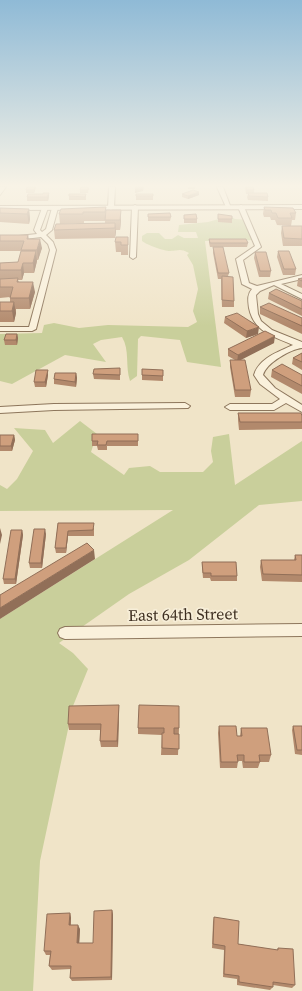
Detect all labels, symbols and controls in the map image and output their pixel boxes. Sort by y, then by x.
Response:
street label: East 64th Street [128,602,239,626]

